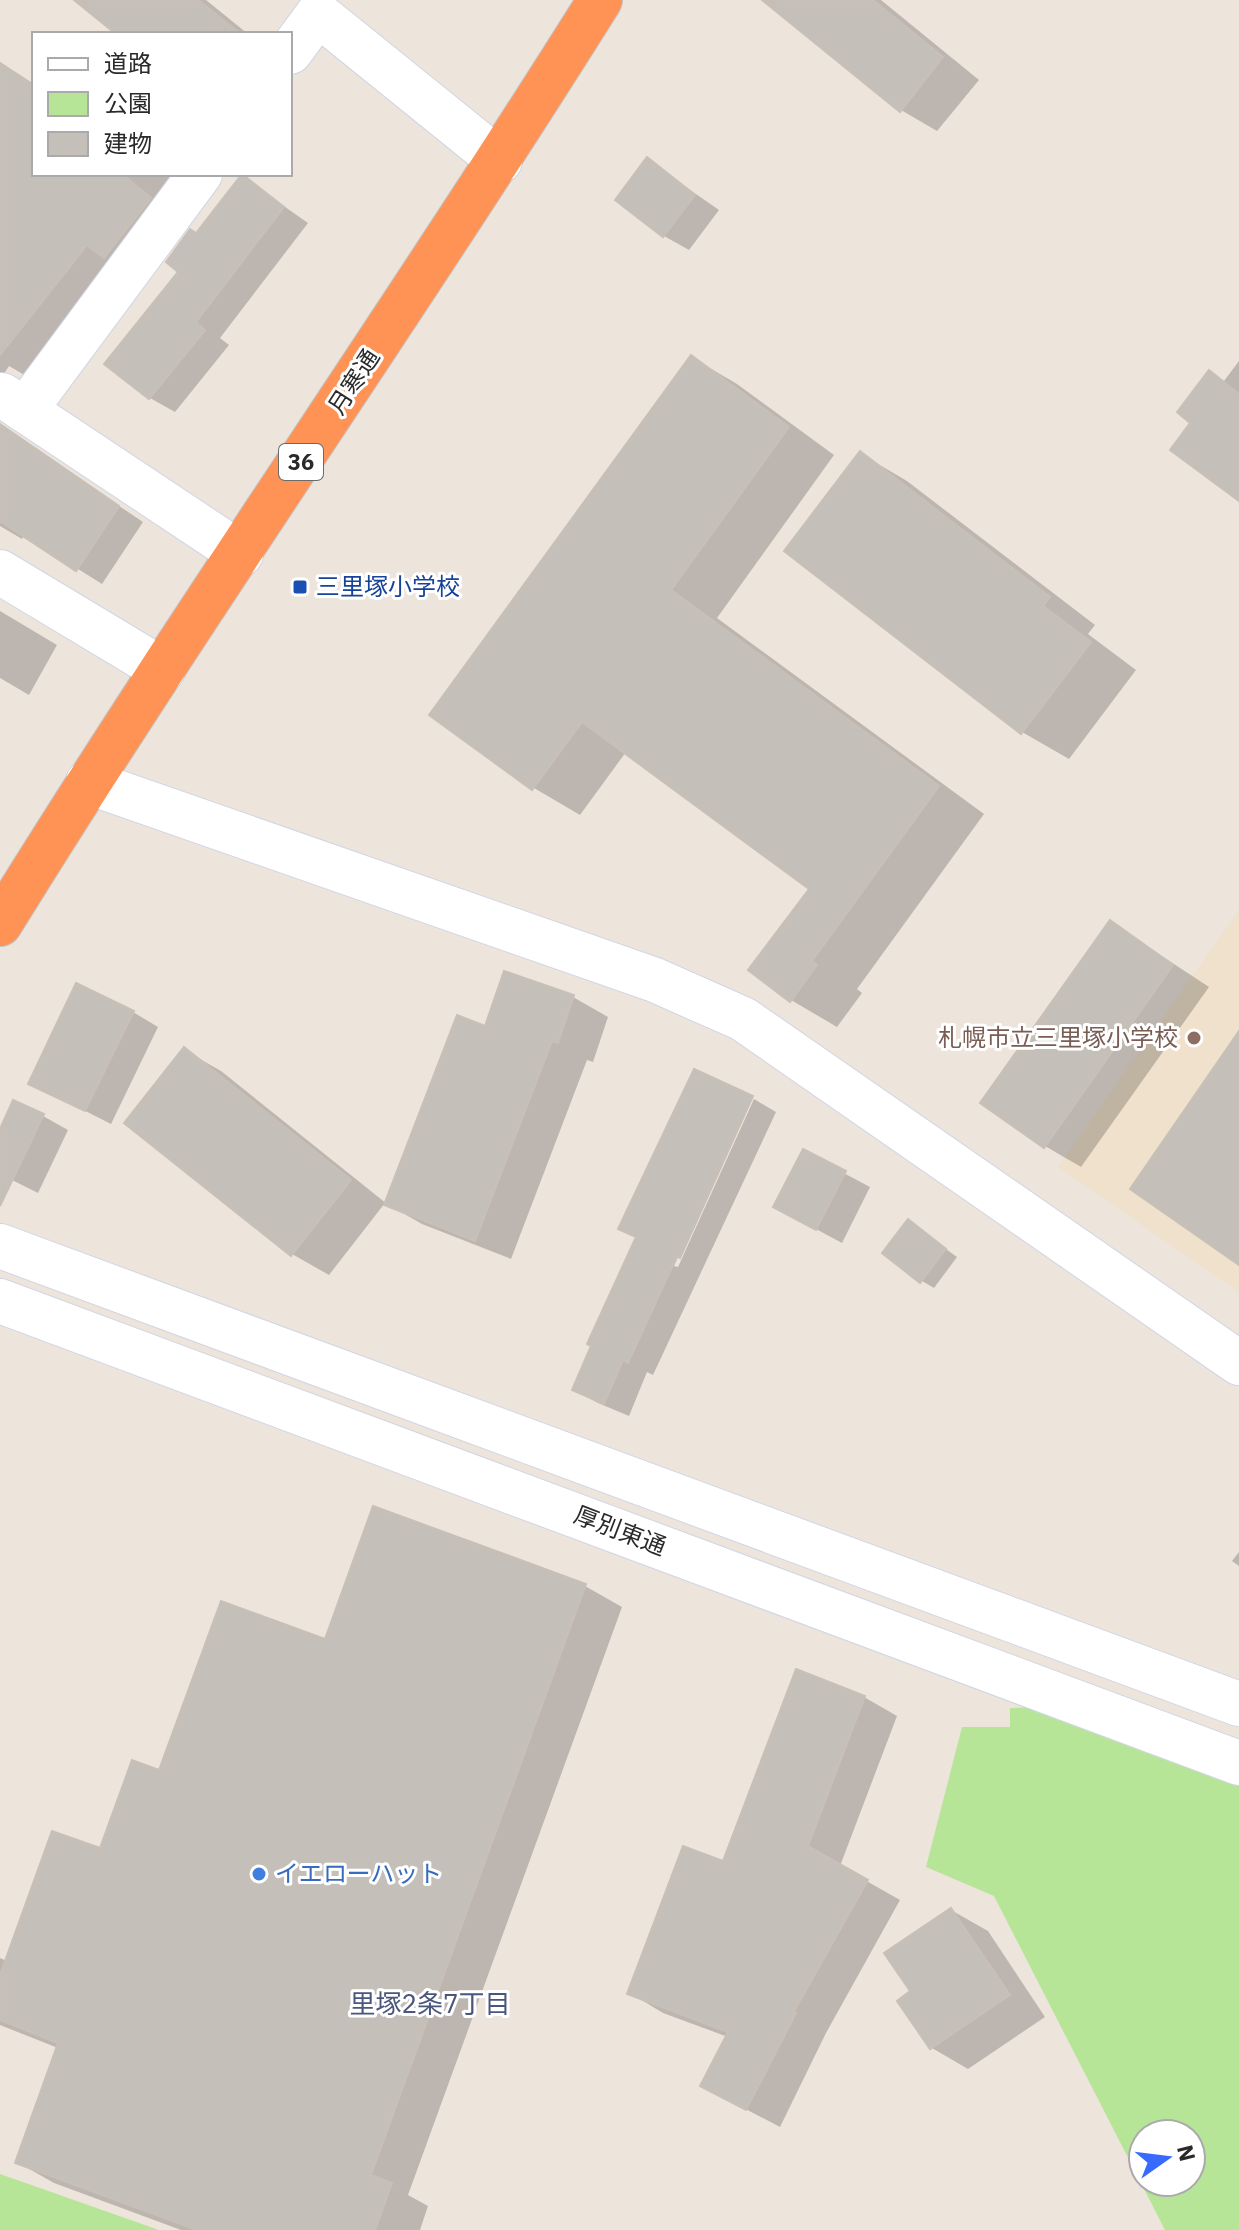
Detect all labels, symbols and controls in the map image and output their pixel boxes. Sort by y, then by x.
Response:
legend [32,32,292,176]
text: 道路 [104,47,152,79]
text: 公園 [104,87,152,119]
text: 建物 [104,127,152,159]
street label: 月寒通 [320,343,386,420]
road number: 36 [279,444,323,480]
place label: 三里塚小学校 [316,570,460,602]
marker: 三里塚小学校 [291,578,309,596]
place label: 札幌市立三里塚小学校 [938,1021,1178,1053]
marker: 札幌市立三里塚小学校 [1185,1029,1203,1047]
street label: 厚別東通 [570,1498,671,1562]
place label: イエローハット [275,1857,442,1889]
marker: イエローハット [250,1865,268,1883]
district label: 里塚2条7丁目 [349,1986,511,2020]
north arrow [1127,2118,1207,2198]
text: N [1171,2142,1203,2164]

